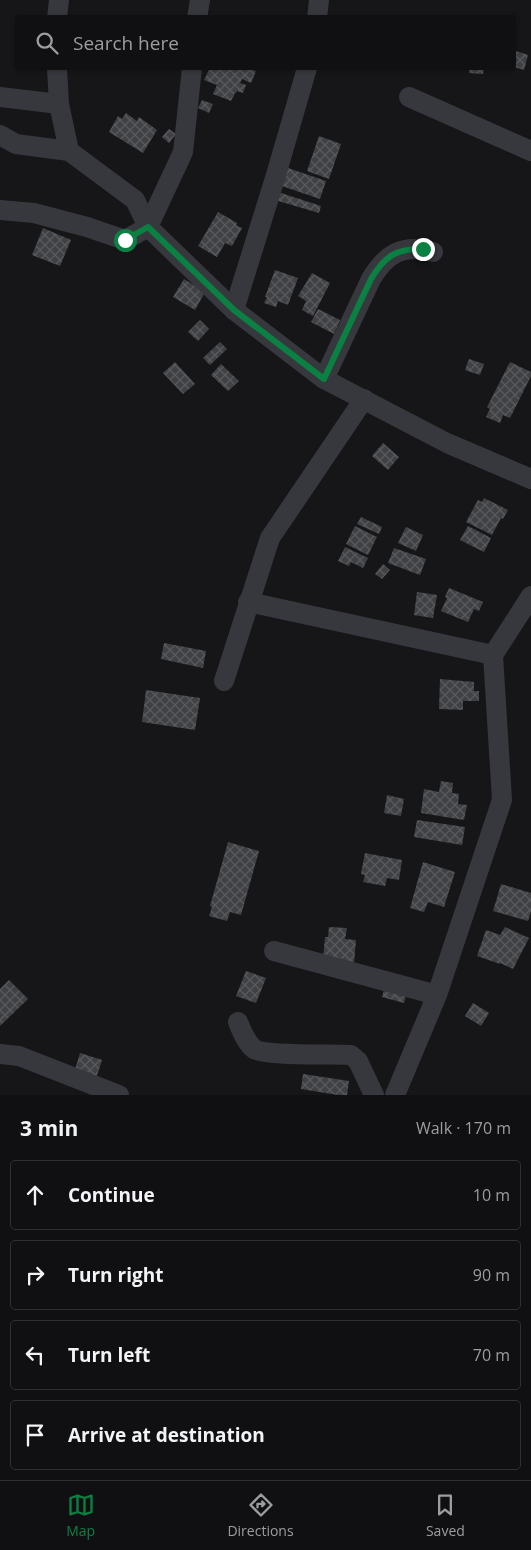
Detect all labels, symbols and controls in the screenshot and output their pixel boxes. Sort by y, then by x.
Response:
search box [15,15,516,70]
icon: search [33,29,61,57]
text: Search here [73,30,179,56]
route start [114,229,137,252]
route end [412,238,435,261]
text: 3 min [20,1114,78,1142]
text: Walk · 170 m [416,1117,511,1139]
icon: ahead [21,1181,49,1209]
text: Continue [68,1182,155,1208]
text: 10 m [473,1184,510,1206]
icon: right [21,1261,49,1289]
text: Turn right [68,1262,163,1288]
text: 90 m [473,1264,510,1286]
icon: left [21,1341,49,1369]
text: Turn left [68,1342,150,1368]
text: 70 m [473,1344,510,1366]
icon: arrive [21,1421,49,1449]
text: Arrive at destination [68,1422,265,1448]
tab: Map [66,1491,95,1540]
tab: Directions [227,1491,294,1540]
tab: Saved [426,1491,465,1540]

